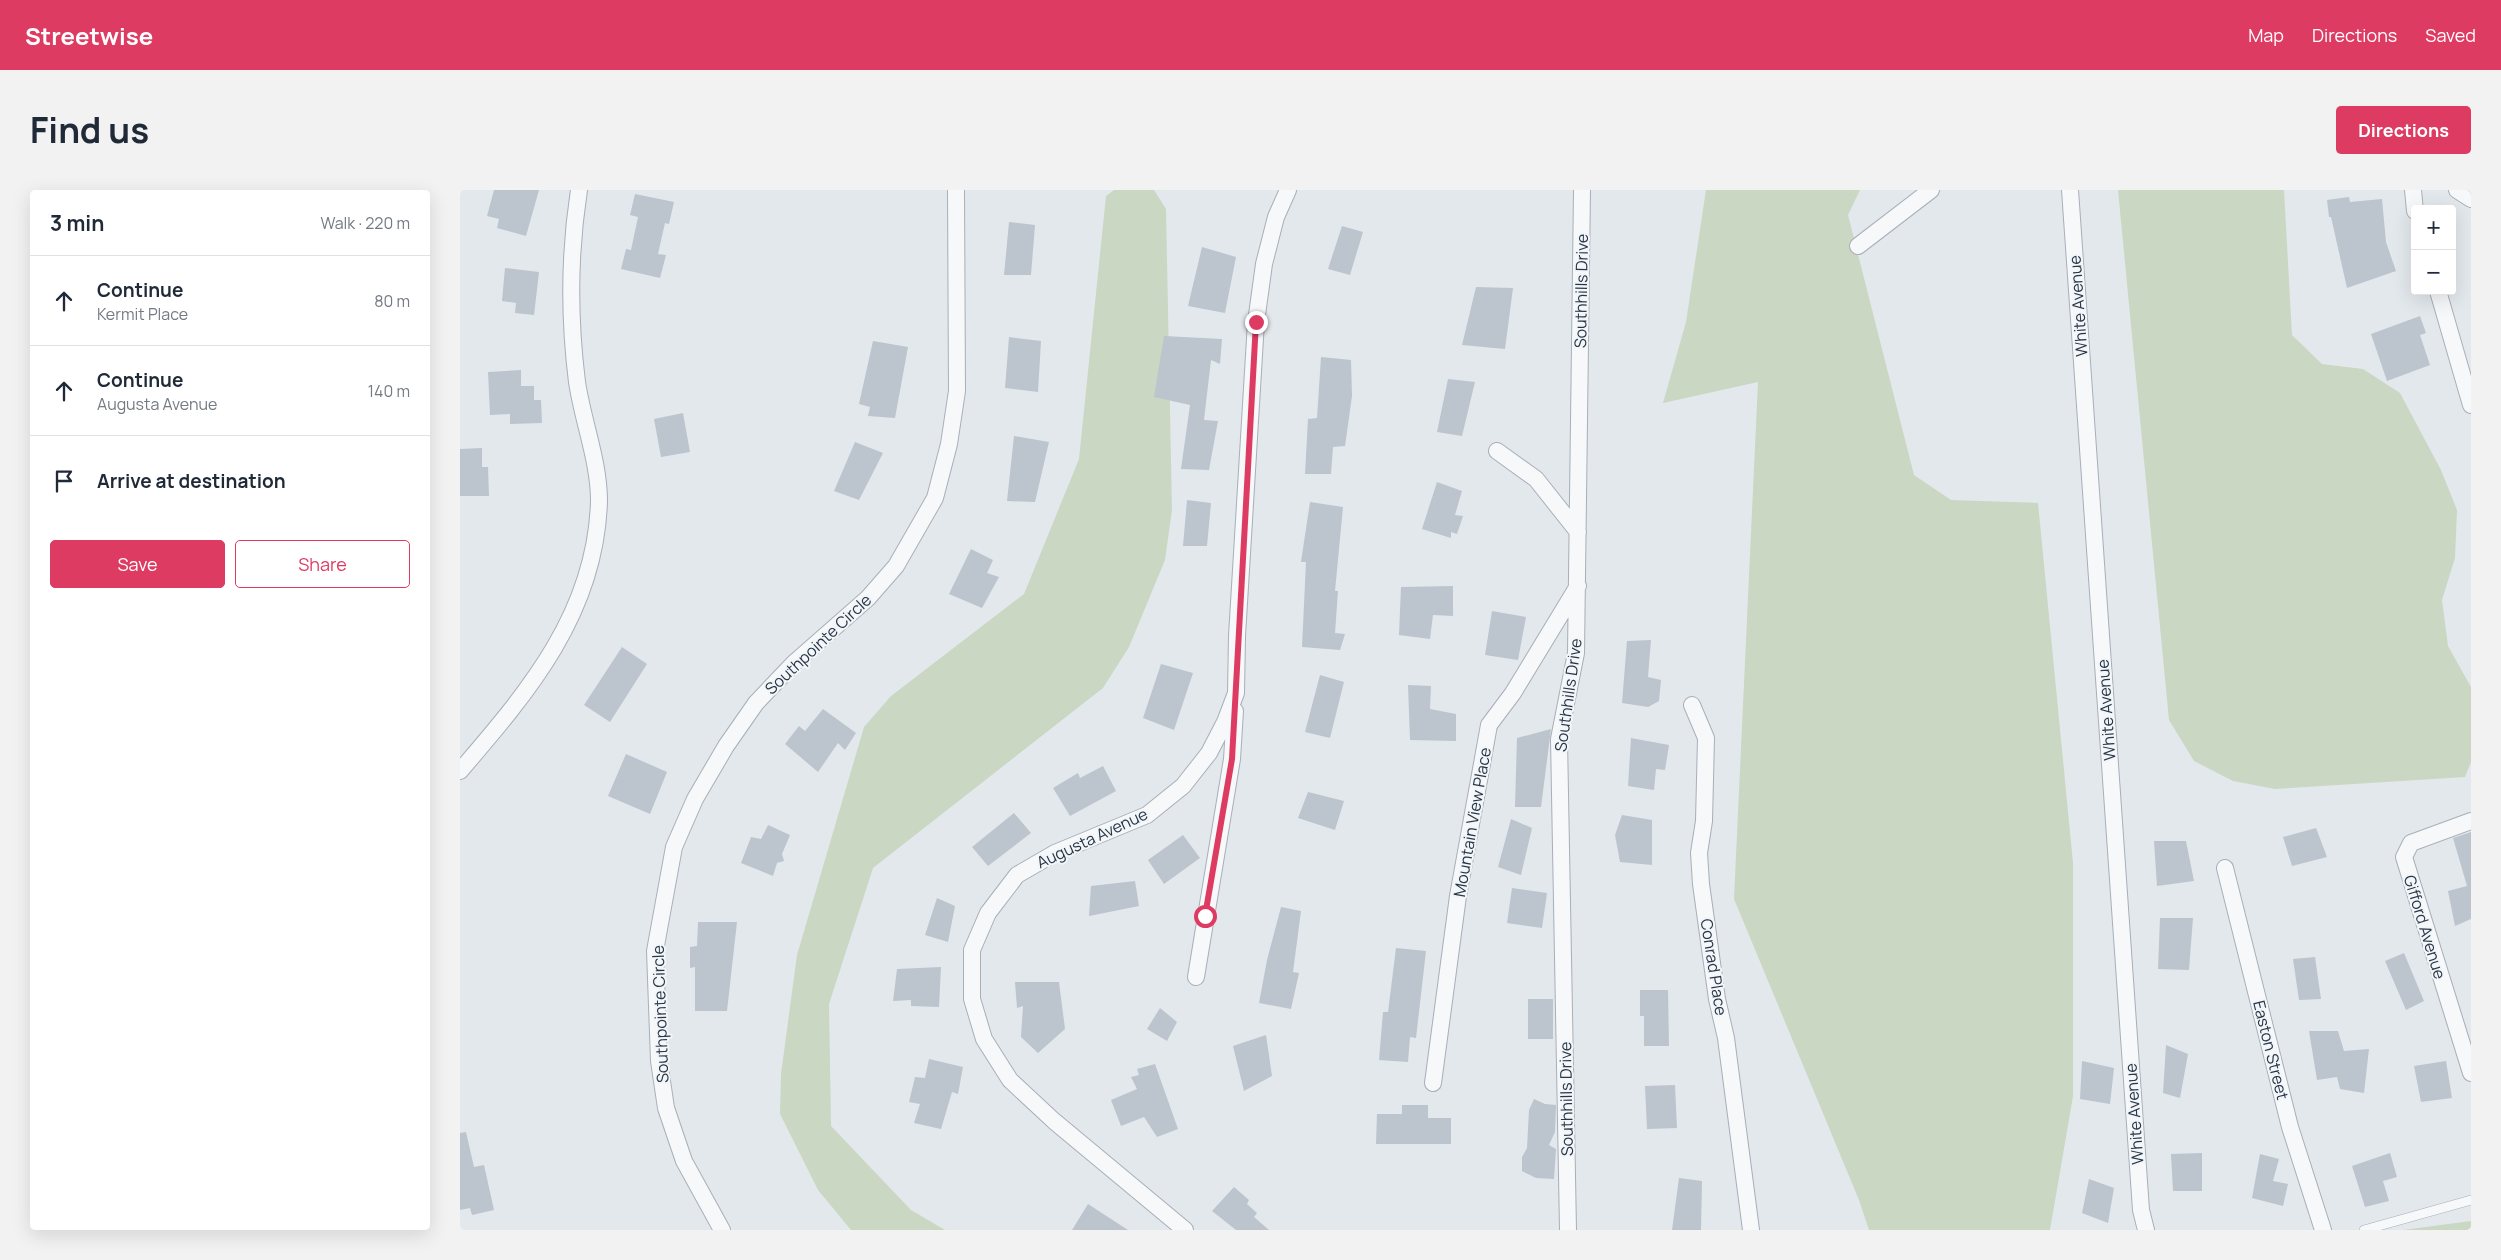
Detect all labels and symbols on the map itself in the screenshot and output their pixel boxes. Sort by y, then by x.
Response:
street label: Southhills Drive [1569,234,1593,348]
street label: White Avenue [2063,255,2093,357]
route end [1245,311,1268,334]
street label: Southpointe Circle [760,589,876,699]
street label: Southhills Drive [1549,637,1587,753]
street label: White Avenue [2091,659,2121,761]
street label: Mountain View Place [1448,745,1496,899]
street label: Augusta Avenue [1033,803,1151,873]
street label: Gifford Avenue [2399,872,2451,982]
route start [1194,905,1217,928]
street label: Conrad Place [1695,917,1733,1017]
street label: Southpointe Circle [647,945,673,1083]
street label: Easton Street [2248,998,2294,1102]
street label: Southhills Drive [1554,1042,1578,1156]
street label: White Avenue [2119,1063,2149,1165]

